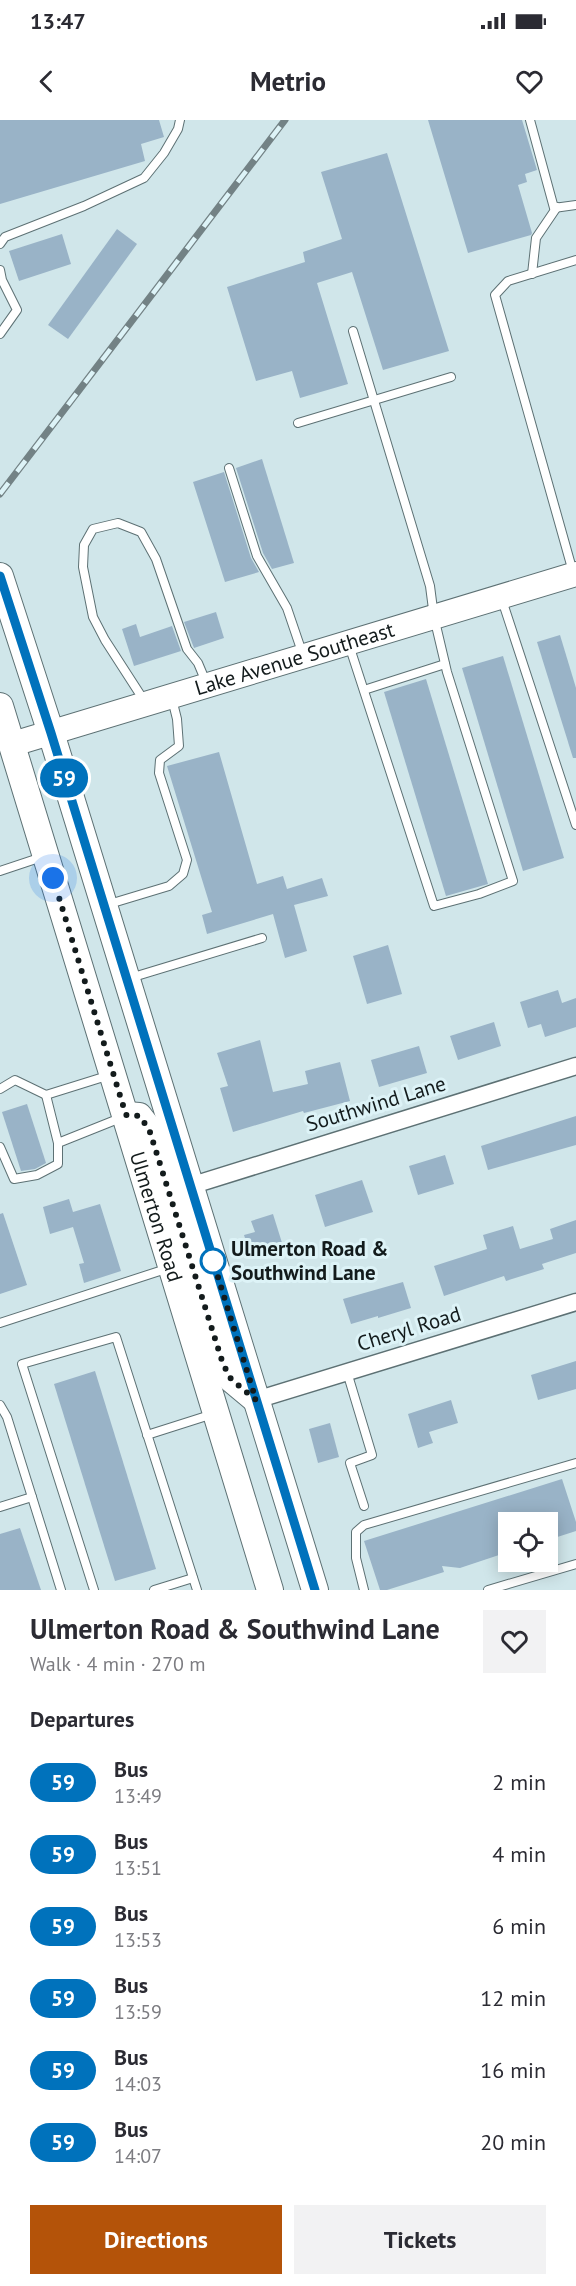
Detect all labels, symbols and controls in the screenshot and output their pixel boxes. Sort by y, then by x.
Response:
text: 13:47 [30,7,86,35]
text: Metrio [250,64,326,98]
icon: back [30,65,63,98]
icon: heart [513,65,546,98]
street label: Lake Avenue Southeast [191,616,397,701]
line badge: 59 [37,758,91,798]
text: 59 [52,765,76,792]
your location [38,863,68,893]
street label: Southwind Lane [303,1069,449,1138]
street label: Ulmerton Road [124,1148,189,1285]
place label: Ulmerton Road & Southwind Lane [231,1235,388,1286]
marker: Ulmerton Road & Southwind Lane [200,1248,226,1274]
street label: Cheryl Road [354,1300,464,1357]
map controls [498,1512,558,1572]
button: locate [498,1512,558,1572]
text: Ulmerton Road & Southwind Lane [30,1610,440,1647]
button: heart [483,1610,546,1673]
text: Walk · 4 min · 270 m [30,1651,206,1677]
text: Departures [30,1705,134,1733]
text: Bus [114,1755,148,1783]
text: 2 min [492,1768,546,1796]
text: 59 [51,1769,75,1796]
text: 13:49 [114,1783,162,1809]
text: Bus [114,1827,148,1855]
text: 4 min [492,1840,546,1868]
text: 59 [51,1841,75,1868]
text: 13:51 [114,1855,162,1881]
text: Bus [114,1899,148,1927]
text: 6 min [492,1912,546,1940]
text: 59 [51,1913,75,1940]
text: 13:53 [114,1927,162,1953]
text: Bus [114,1971,148,1999]
text: 12 min [480,1984,546,2012]
text: 59 [51,1985,75,2012]
text: 13:59 [114,1999,162,2025]
text: Bus [114,2043,148,2071]
text: 16 min [480,2056,546,2084]
text: 59 [51,2057,75,2084]
text: 14:03 [114,2071,162,2097]
text: Bus [114,2115,148,2143]
text: 20 min [480,2128,546,2156]
text: 59 [51,2129,75,2156]
text: 14:07 [114,2143,162,2169]
button: Directions [30,2205,282,2274]
button: Tickets [294,2205,546,2274]

